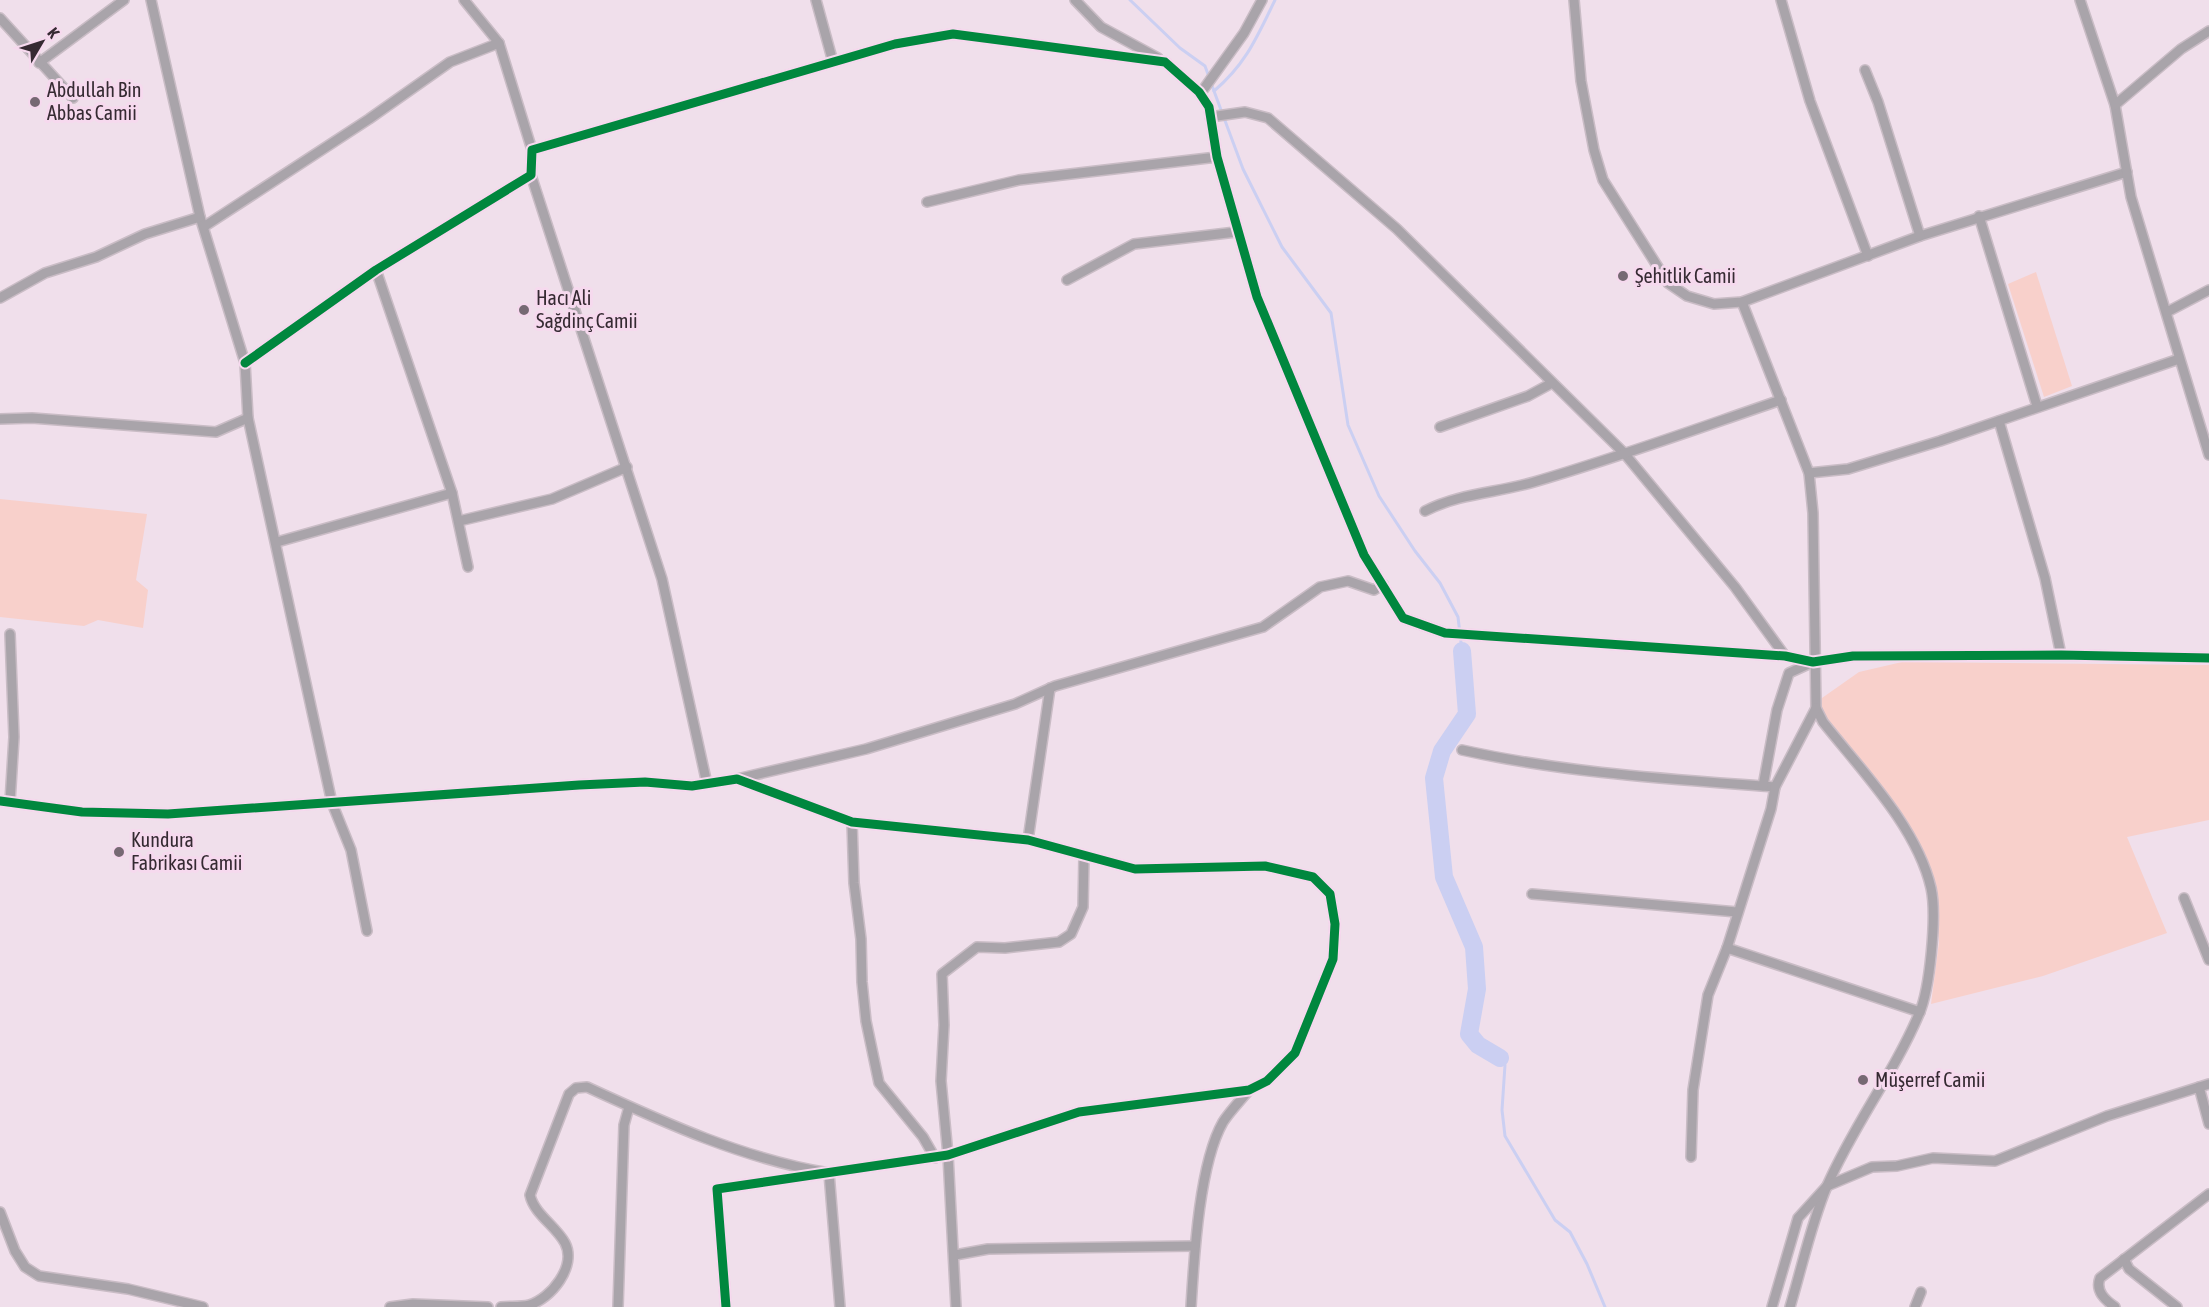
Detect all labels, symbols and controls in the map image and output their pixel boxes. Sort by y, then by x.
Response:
north arrow [12,12,72,72]
text: K [44,24,63,41]
place label: Abdullah Bin Abbas Camii [47,78,142,124]
marker: Abdullah Bin Abbas Camii [28,95,42,109]
place label: Şehitlik Camii [1635,264,1736,287]
marker: Şehitlik Camii [1616,269,1630,283]
place label: Hacı Ali Sağdinç Camii [536,286,638,332]
marker: Hacı Ali Sağdinç Camii [517,303,531,317]
place label: Kundura Fabrikası Camii [131,828,242,874]
marker: Kundura Fabrikası Camii [112,845,126,859]
place label: Müşerref Camii [1875,1068,1985,1091]
marker: Müşerref Camii [1856,1073,1870,1087]

